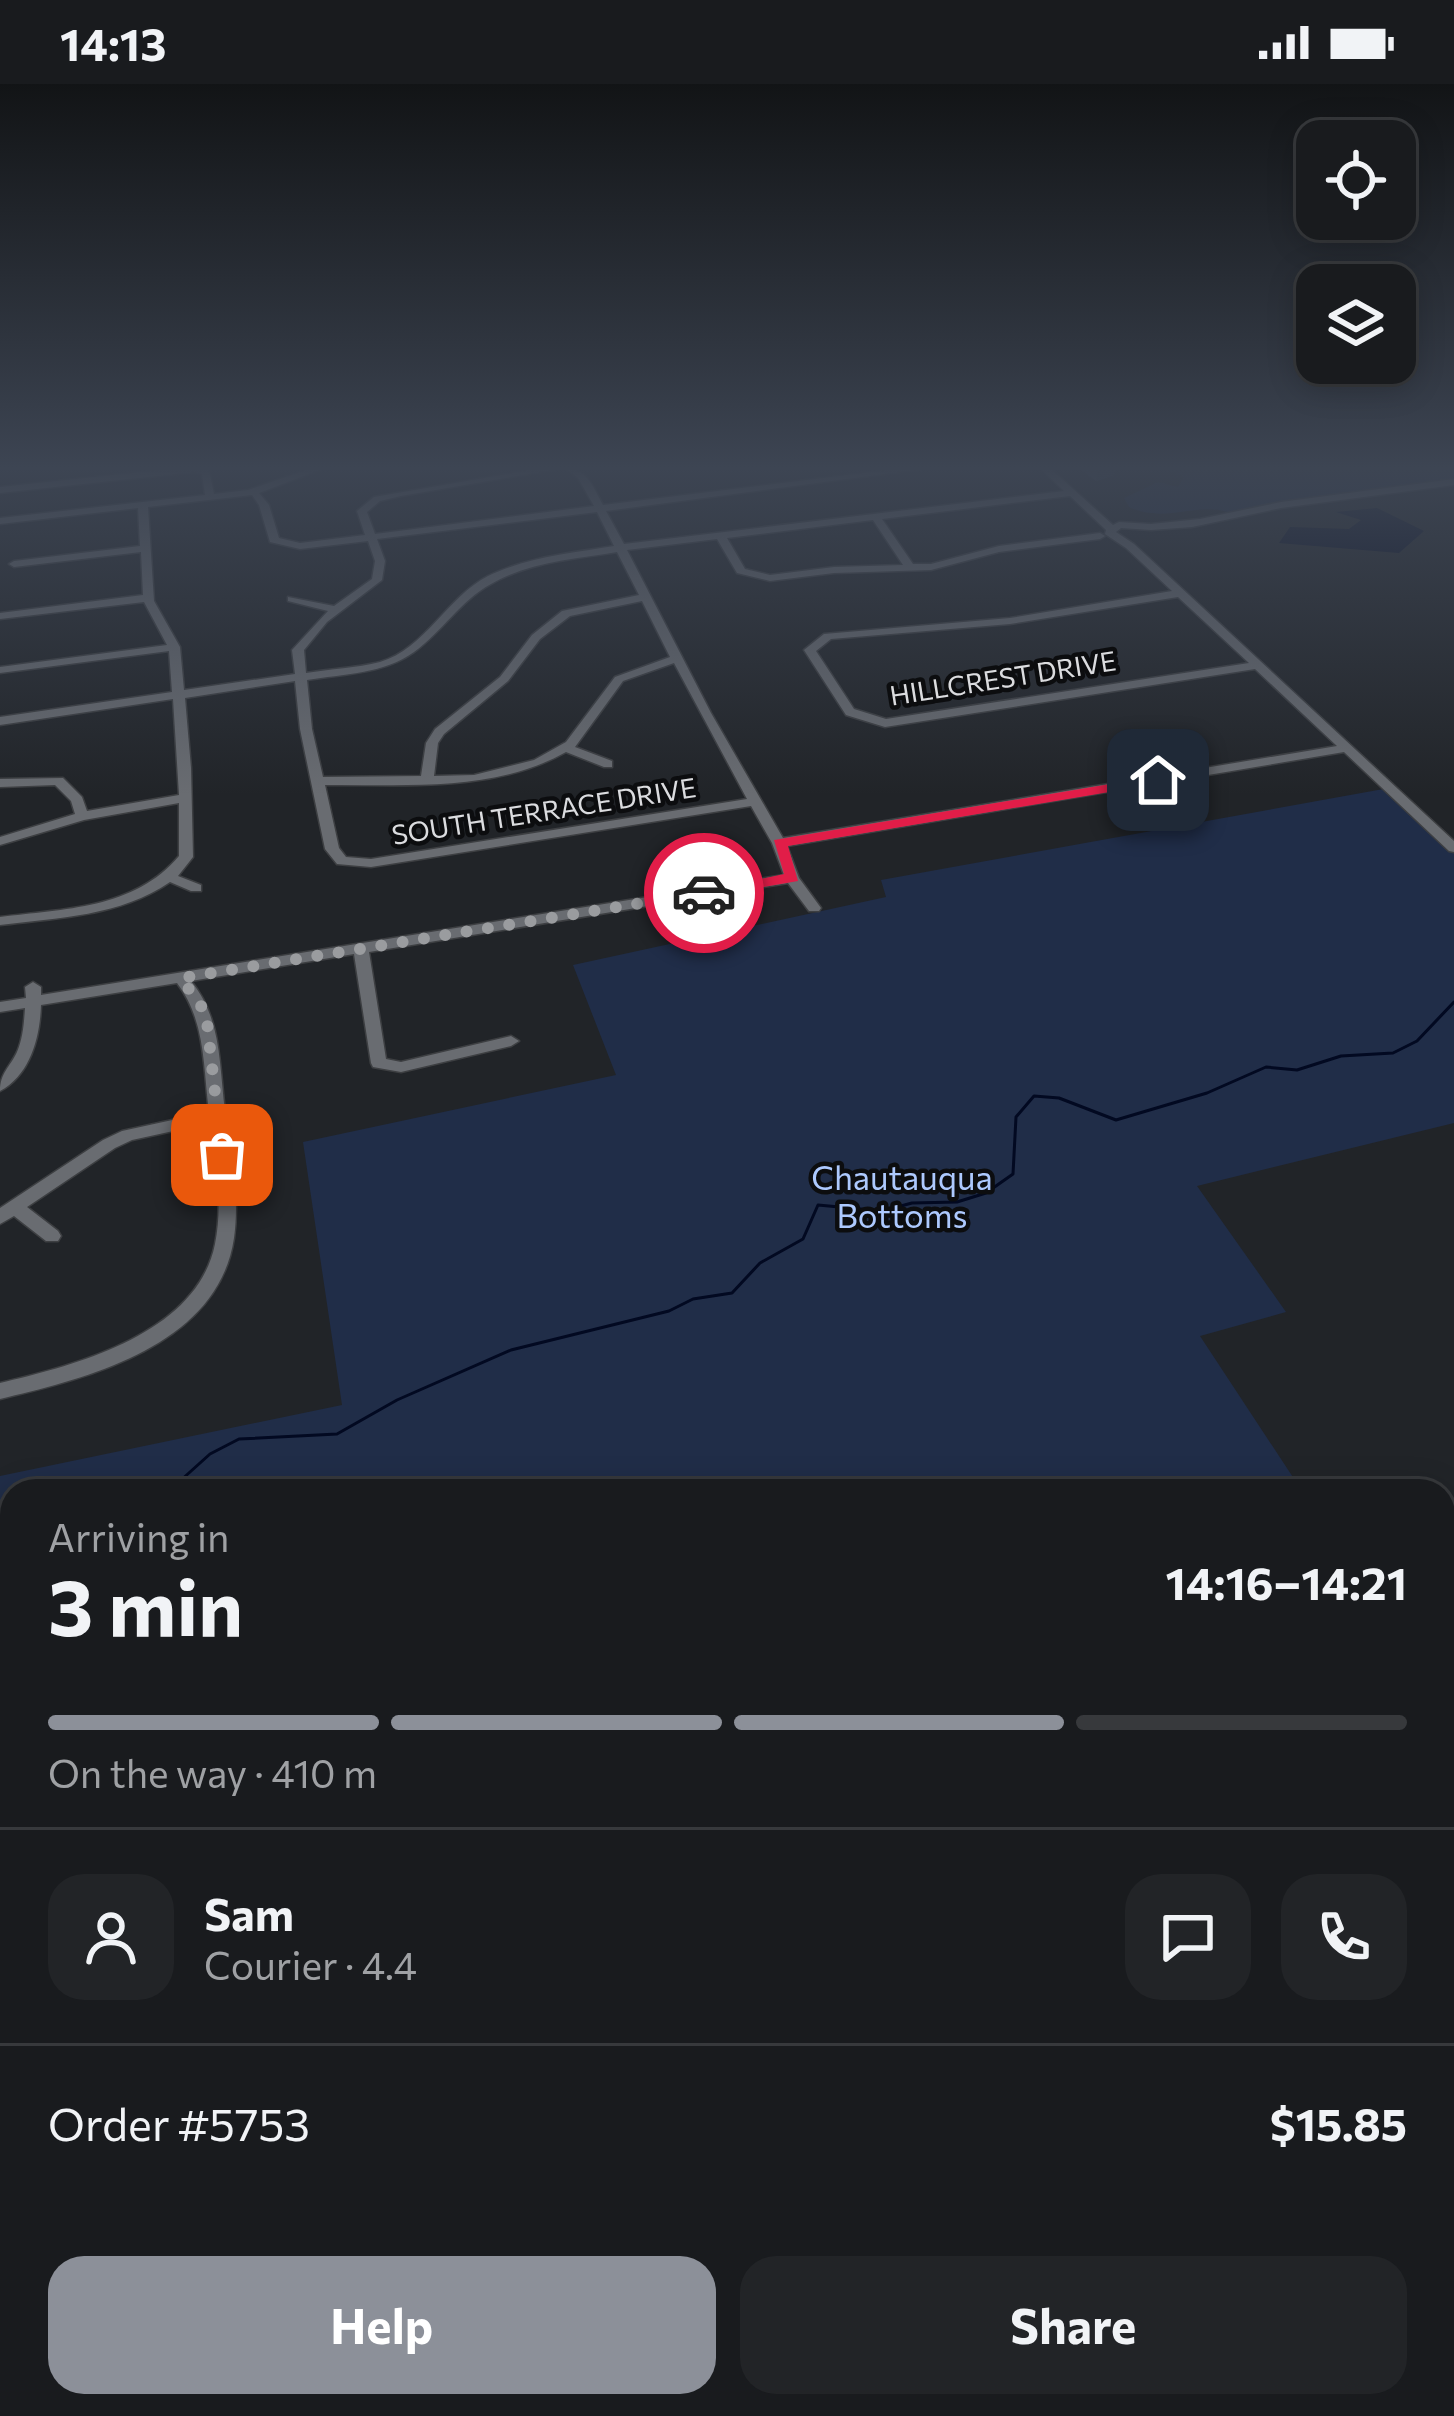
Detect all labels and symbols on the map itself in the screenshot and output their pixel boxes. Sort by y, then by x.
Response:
street label: HILLCREST DRIVE [887,643,1118,712]
pin [1107,729,1209,831]
street label: SOUTH TERRACE DRIVE [389,770,698,851]
courier [644,833,764,953]
pin [171,1104,273,1206]
park label: Chautauqua Bottoms [811,1156,993,1235]

